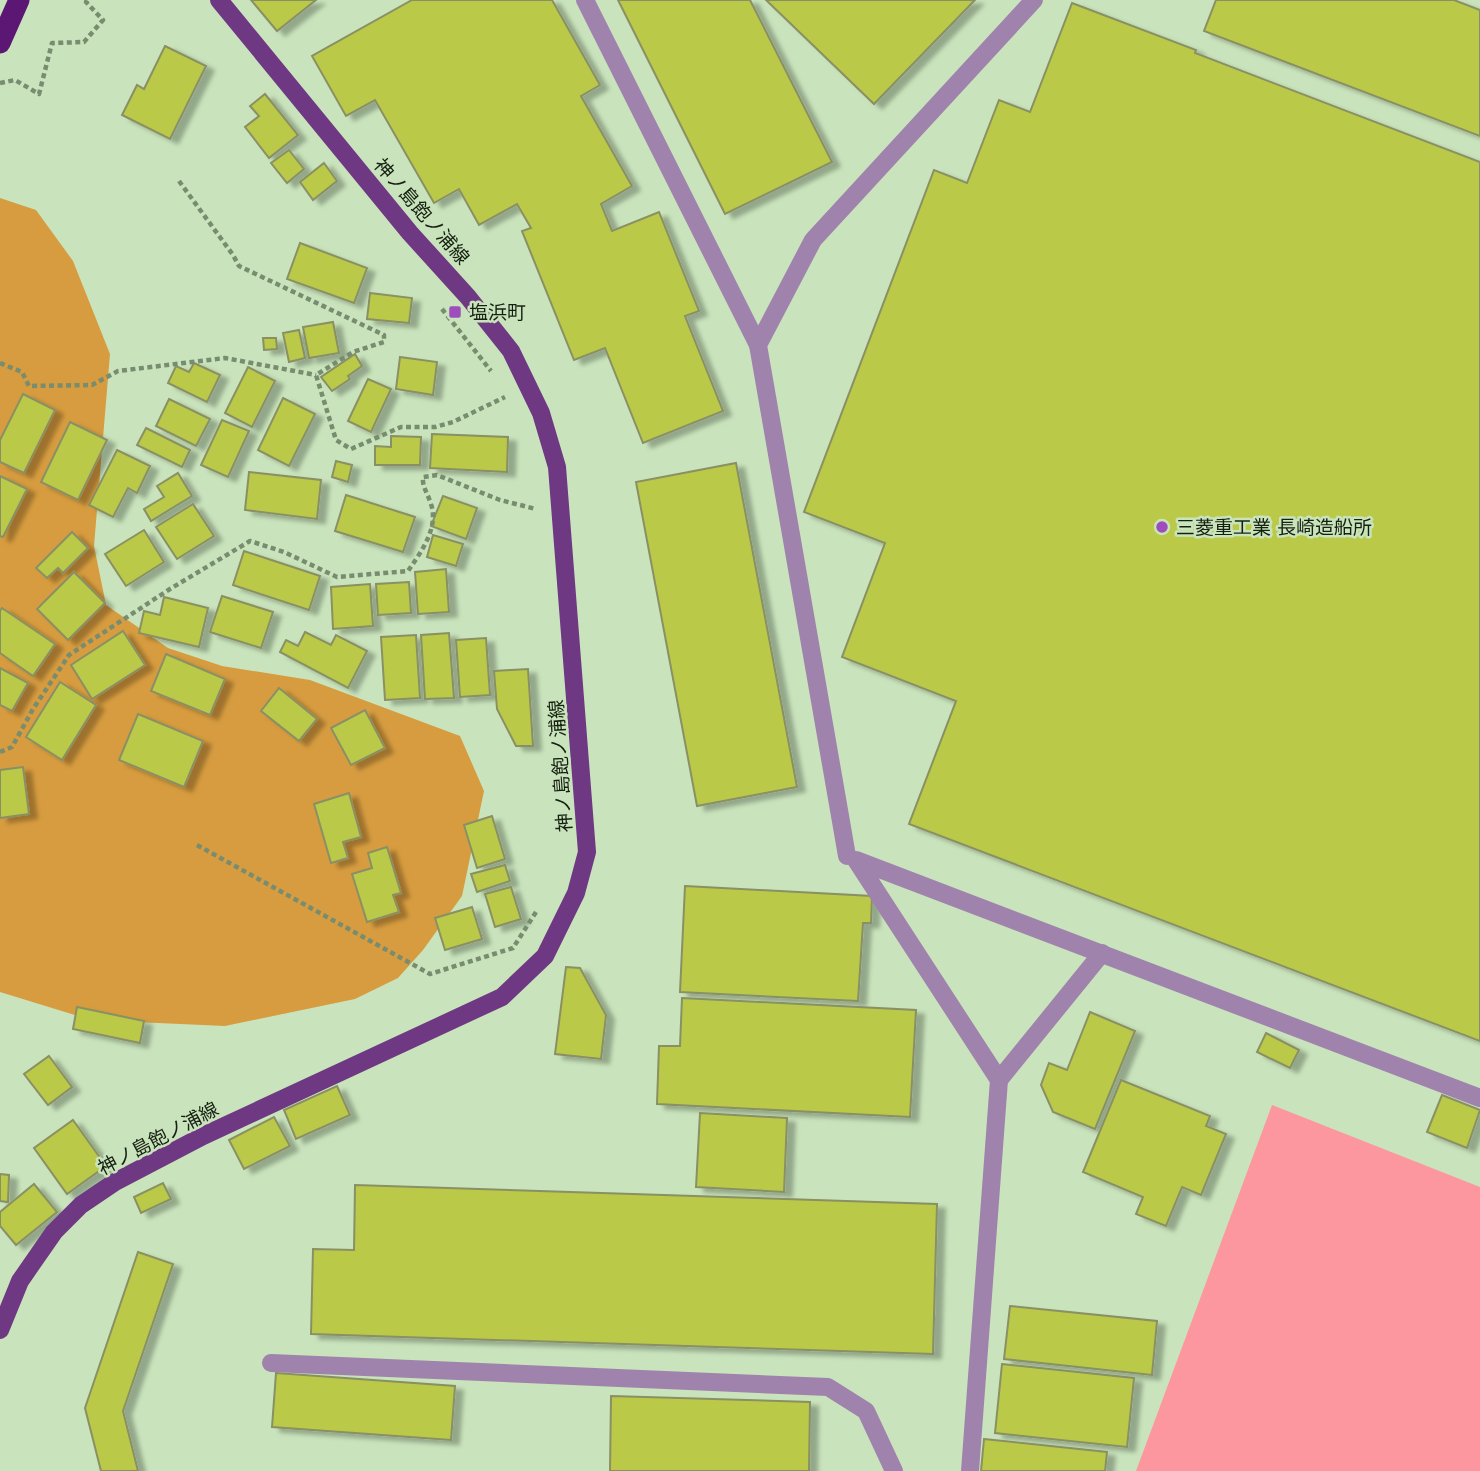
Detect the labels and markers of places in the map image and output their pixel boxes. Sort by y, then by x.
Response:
place label: 塩浜町 [469,301,526,323]
marker: 塩浜町 [447,304,463,320]
place label: 三菱重工業 長崎造船所 [1176,516,1372,538]
marker: 三菱重工業 長崎造船所 [1154,519,1170,535]

